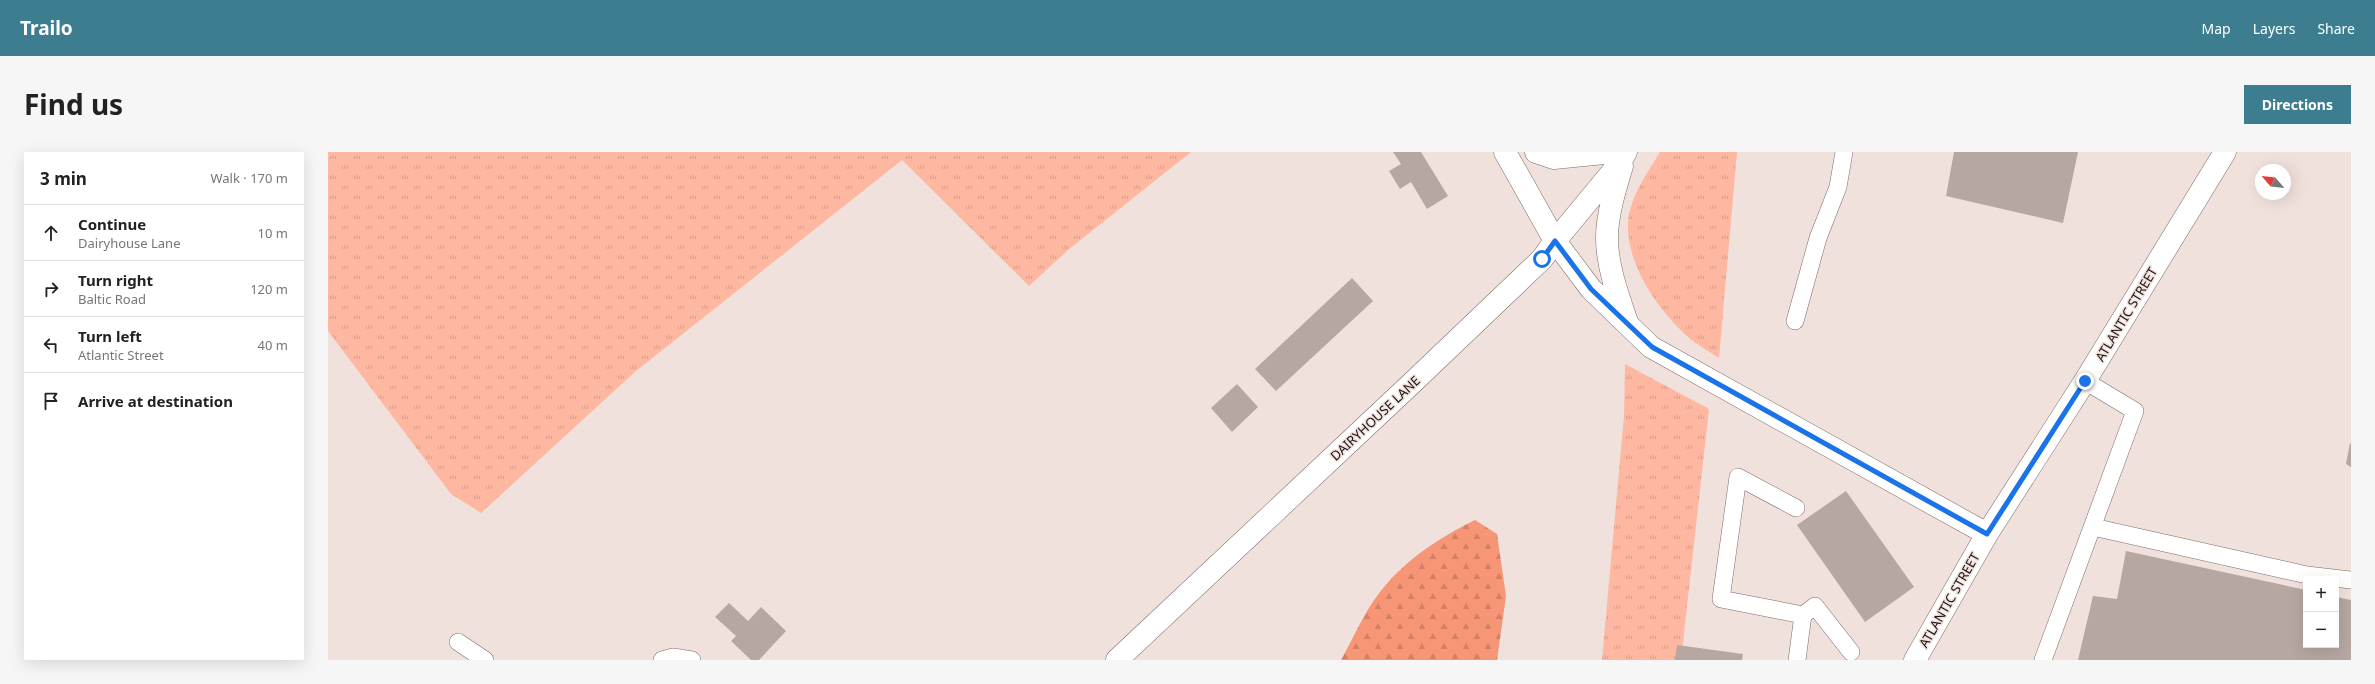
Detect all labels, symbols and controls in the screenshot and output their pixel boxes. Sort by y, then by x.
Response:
text: Trailo [20,15,73,41]
text: Map [2202,19,2231,38]
text: Layers [2253,19,2295,38]
text: Share [2317,19,2355,38]
text: Find us [24,85,123,123]
button: Directions [2244,85,2351,124]
north arrow [2255,164,2291,200]
text: 3 min [40,167,87,190]
text: Walk · 170 m [210,169,288,187]
text: Continue [78,214,146,234]
icon: ahead [40,222,62,244]
text: 10 m [258,224,288,242]
text: Dairyhouse Lane [78,234,180,252]
route start [1533,250,1551,268]
street label: ATLANTIC STREET [2091,263,2162,364]
text: Turn right [78,270,153,290]
icon: right [40,278,62,300]
text: 120 m [250,280,288,298]
text: Baltic Road [78,290,146,308]
text: Turn left [78,326,142,346]
icon: left [40,334,62,356]
text: 40 m [258,336,288,354]
text: Atlantic Street [78,346,164,364]
street label: DAIRYHOUSE LANE [1326,372,1424,464]
route end [2076,372,2094,390]
icon: arrive [40,390,62,412]
text: Arrive at destination [78,391,233,411]
street label: ATLANTIC STREET [1914,549,1984,651]
map controls [2303,576,2339,648]
button: + [2303,576,2339,612]
button: − [2303,612,2339,648]

